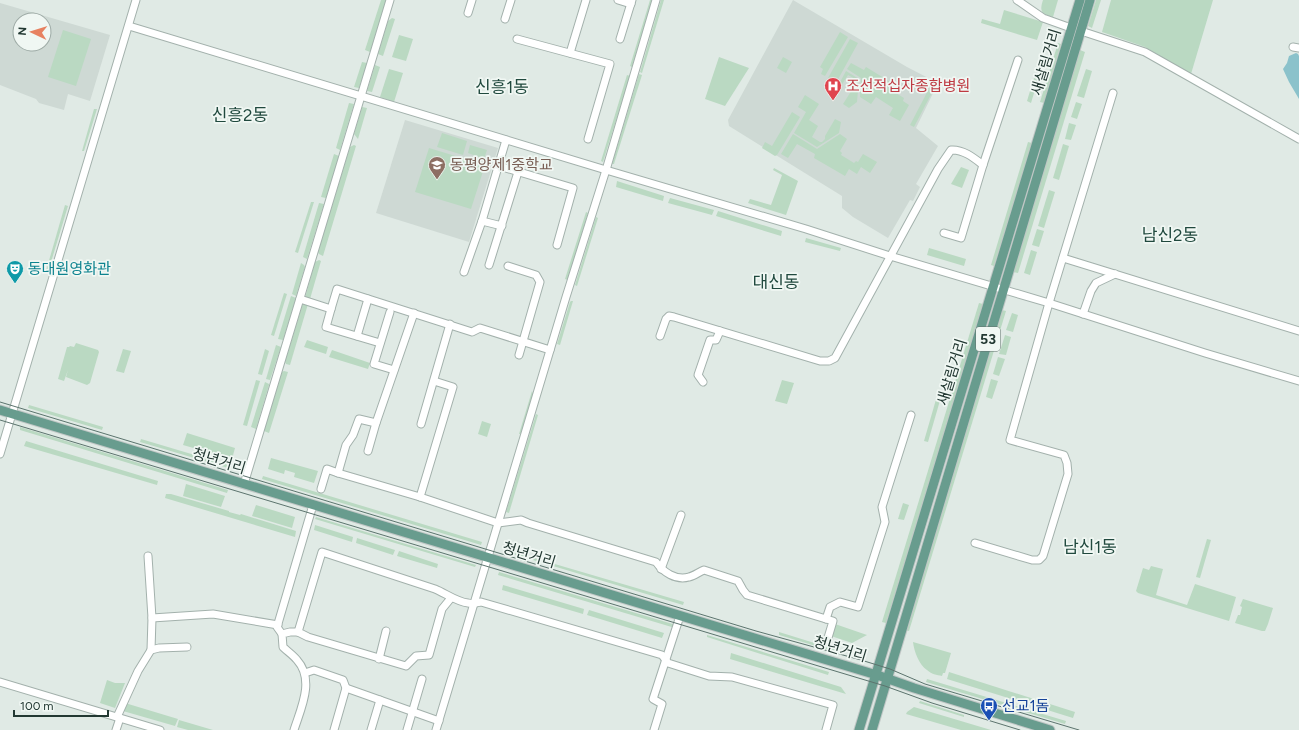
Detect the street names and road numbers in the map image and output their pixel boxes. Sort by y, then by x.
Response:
street label: 새살림거리 [1027,26,1065,98]
road number: 53 [976,327,1000,351]
street label: 새살림거리 [933,336,971,408]
street label: 청년거리 [190,444,248,478]
street label: 청년거리 [500,538,558,572]
street label: 청년거리 [811,632,869,666]

